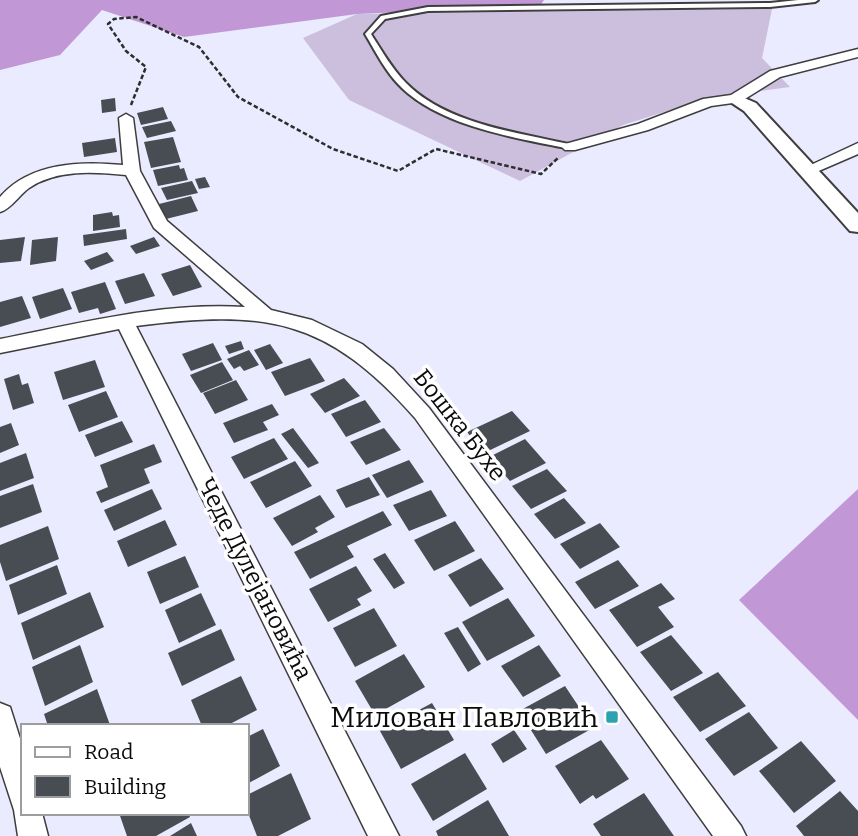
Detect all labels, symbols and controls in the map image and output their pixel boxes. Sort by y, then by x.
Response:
street label: Бошка Бухе [408,364,512,486]
street label: Чеде Дулејановића [192,473,318,685]
place label: Милован Павловић [330,701,598,734]
marker: Милован Павловић [604,709,620,725]
legend [21,724,248,815]
text: Road [84,739,133,765]
text: Building [84,774,167,800]

